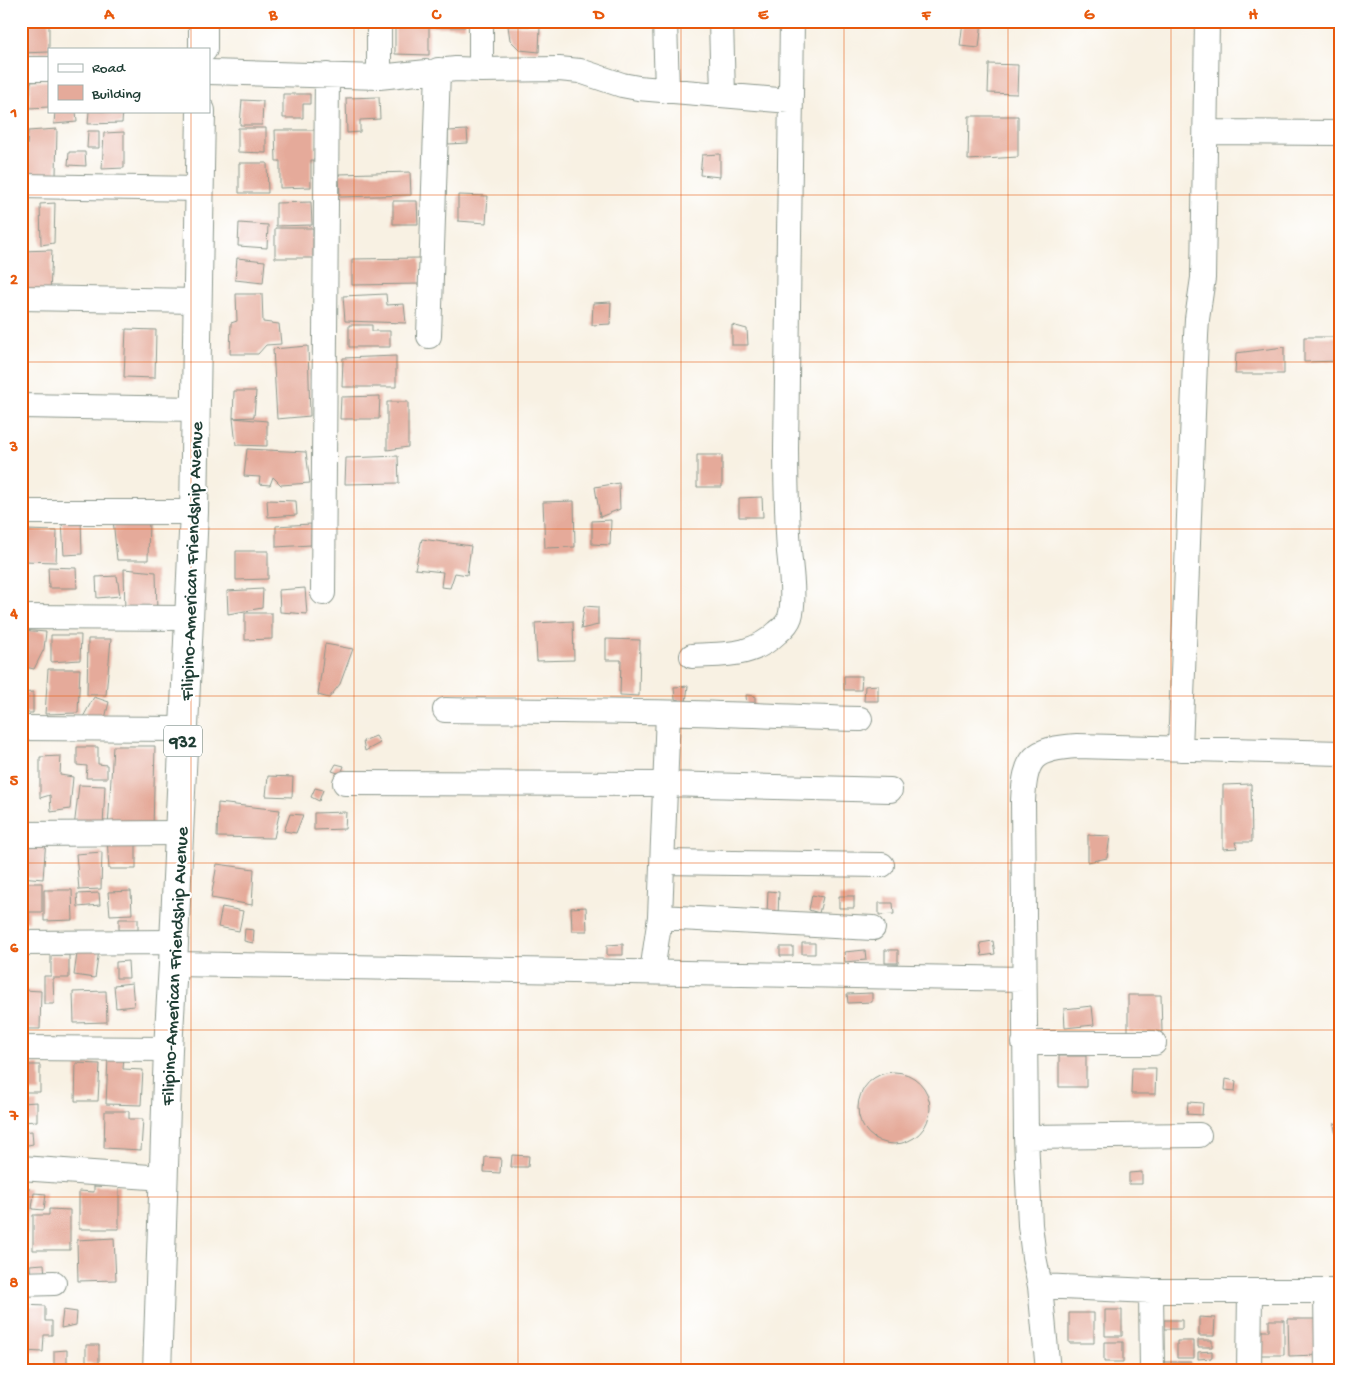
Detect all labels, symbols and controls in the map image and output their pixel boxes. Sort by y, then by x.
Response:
text: A [103,7,115,26]
text: B [268,7,278,26]
text: C [431,7,442,26]
text: D [592,7,605,26]
text: E [758,7,769,26]
text: F [921,7,932,26]
text: G [1084,7,1095,26]
text: H [1248,7,1258,26]
legend [48,48,210,112]
text: Road [92,60,126,78]
text: Building [91,86,141,104]
text: 1 [10,105,17,124]
text: 2 [10,272,18,291]
street label: Filipino-American Friendship Avenue [177,421,210,702]
text: 3 [9,439,18,458]
text: 4 [9,606,18,625]
road number: 932 [164,726,202,756]
text: 5 [10,773,19,792]
street label: Filipino-American Friendship Avenue [158,826,195,1107]
text: 6 [10,940,19,959]
text: 7 [9,1108,19,1127]
text: 8 [10,1275,19,1294]

